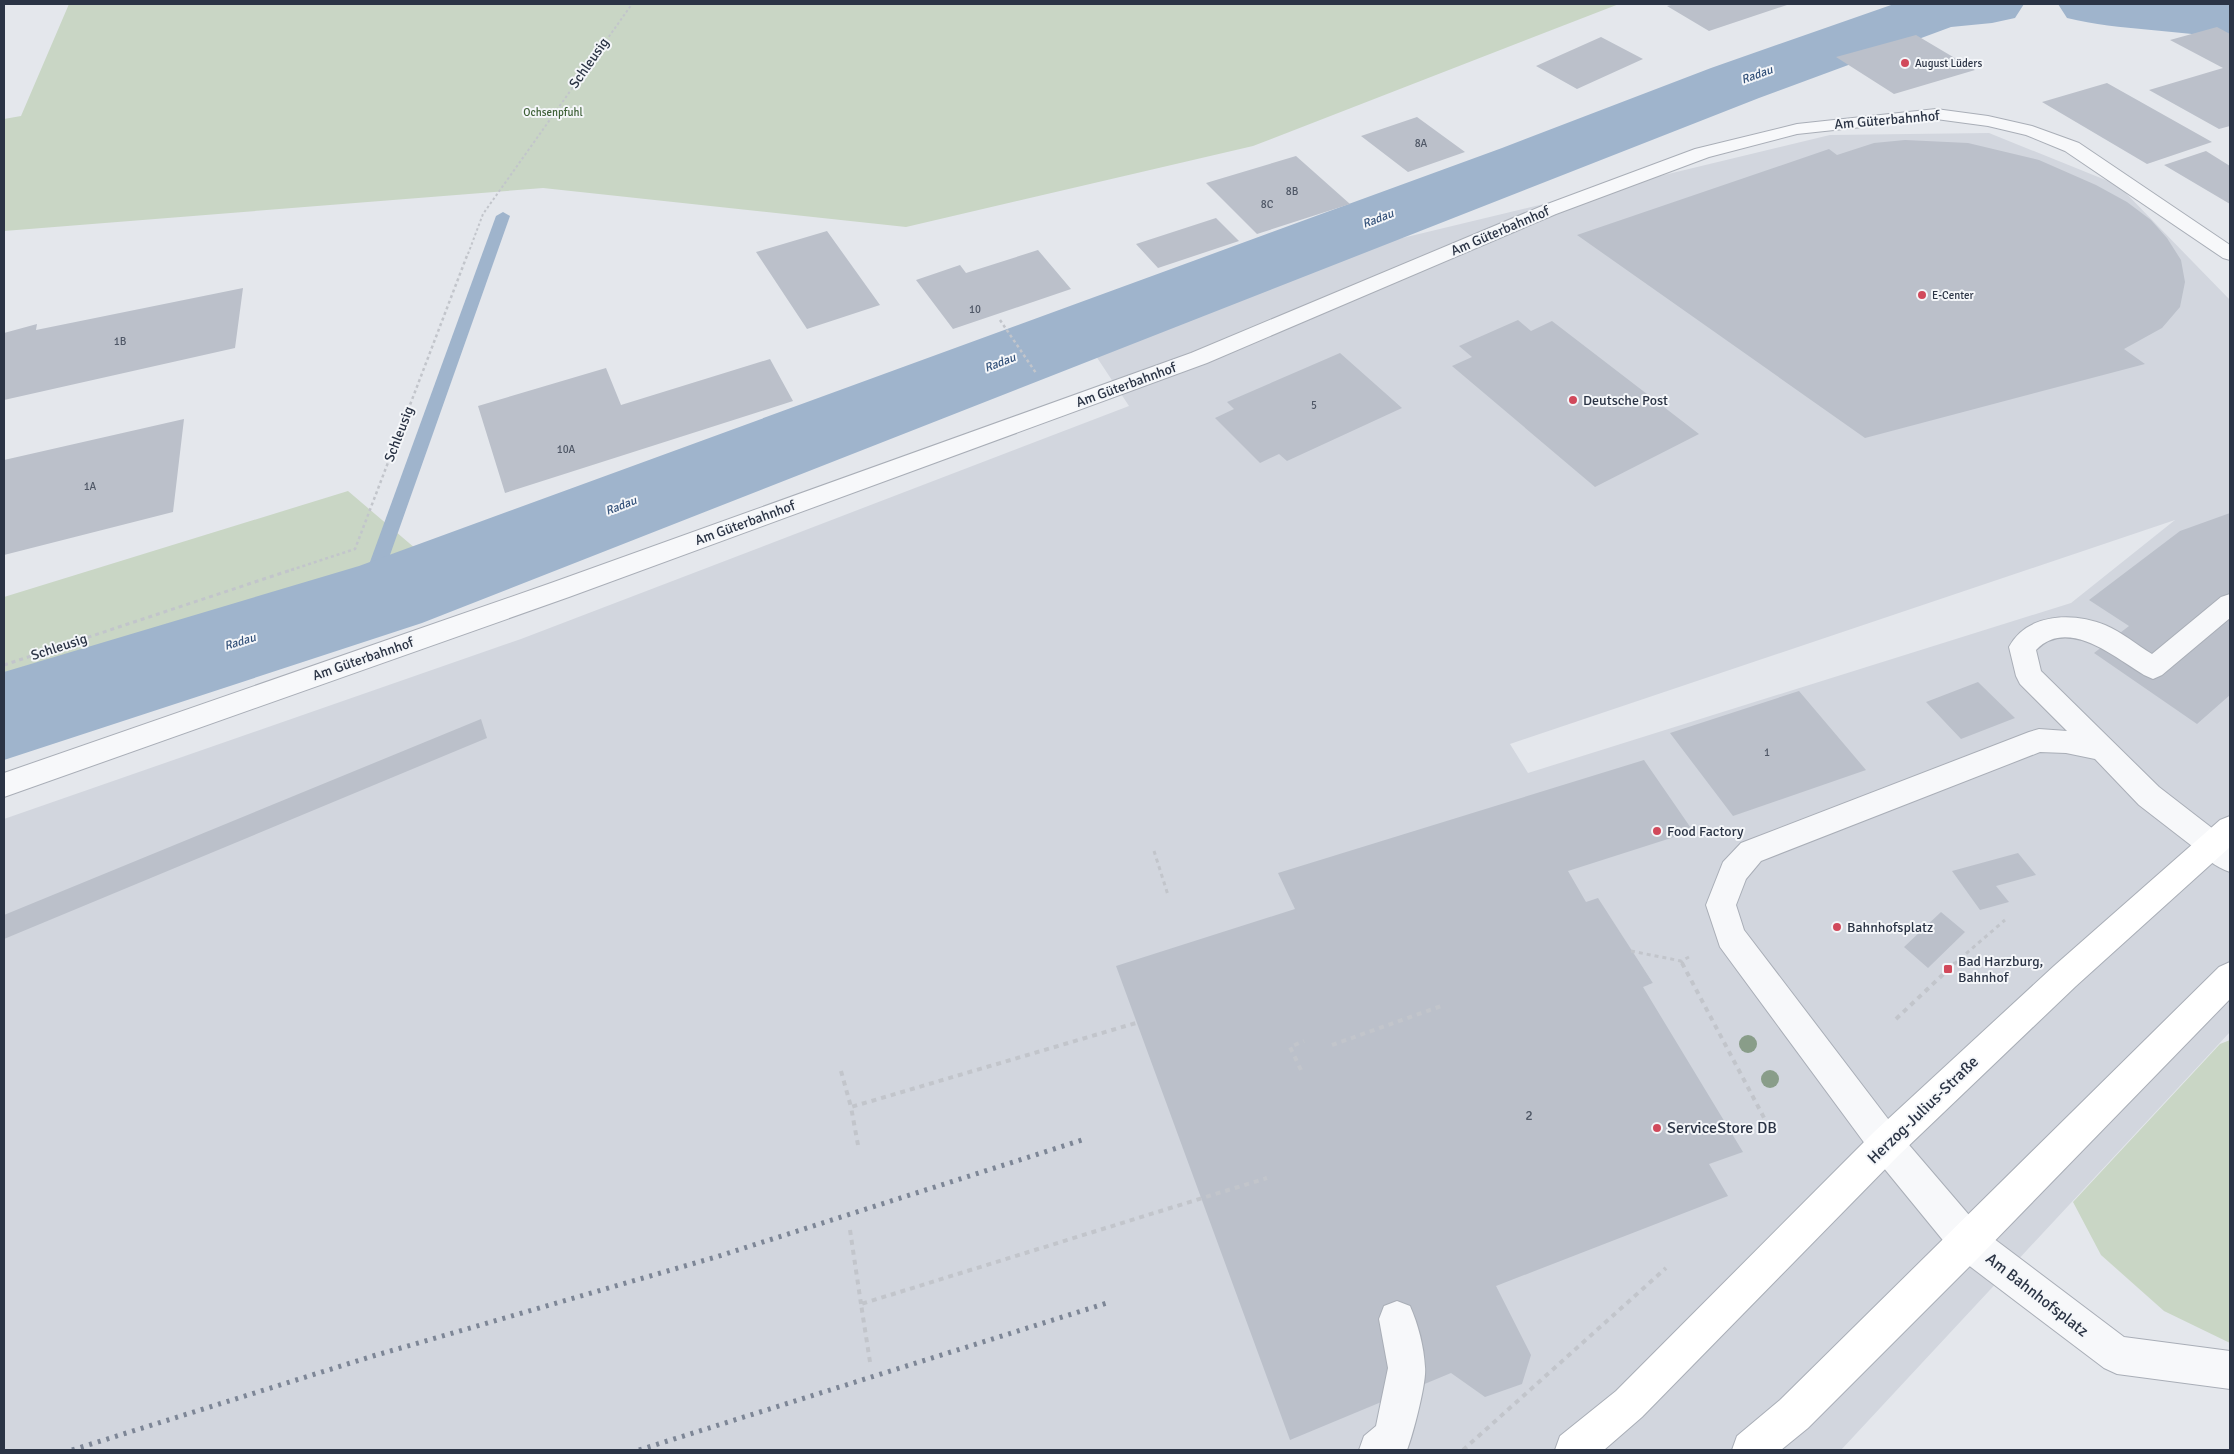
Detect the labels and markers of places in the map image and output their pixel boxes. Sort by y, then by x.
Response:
marker: August Lüders [1899,57,1911,69]
place label: August Lüders [1915,57,1982,70]
marker: E-Center [1916,289,1928,301]
place label: E-Center [1932,289,1973,302]
place label: Deutsche Post [1583,392,1668,409]
marker: Deutsche Post [1567,394,1579,406]
place label: Food Factory [1667,823,1744,840]
marker: Food Factory [1651,825,1663,837]
place label: Bahnhofsplatz [1847,919,1933,936]
marker: Bahnhofsplatz [1831,921,1843,933]
place label: Bad Harzburg, Bahnhof [1958,953,2043,986]
marker: Bad Harzburg, Bahnhof [1942,963,1954,975]
place label: ServiceStore DB [1667,1118,1777,1138]
marker: ServiceStore DB [1651,1122,1663,1134]

